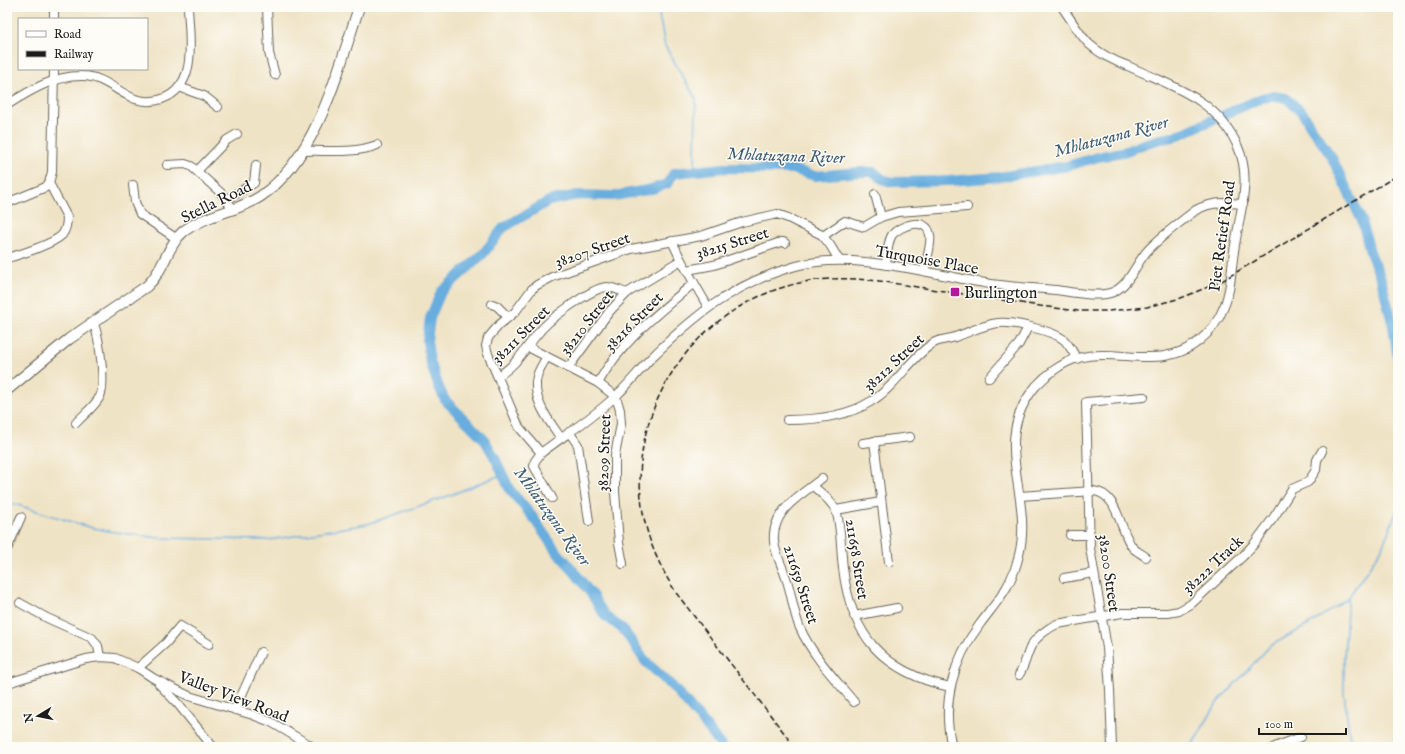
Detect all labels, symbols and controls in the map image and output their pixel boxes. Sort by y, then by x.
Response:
legend [18,18,148,70]
text: Road [54,27,82,42]
text: Railway [54,47,93,62]
water label: Mhlatuzana River [1052,112,1172,163]
water label: Mhlatuzana River [727,144,846,169]
street label: Stella Road [178,177,256,229]
street label: Piet Retief Road [1205,179,1241,293]
street label: 38215 Street [694,223,772,264]
street label: 38207 Street [552,229,633,273]
street label: Turquoise Place [873,242,980,280]
place label: Burlington [964,284,1038,304]
street label: 38210 Street [556,286,619,360]
marker: Burlington [949,286,961,298]
street label: 38216 Street [601,288,669,356]
street label: 38211 Street [488,301,555,369]
street label: 38212 Street [860,330,930,397]
street label: 38209 Street [594,413,616,492]
water label: Mhlatuzana River [509,463,596,572]
street label: 211658 Street [840,518,872,602]
street label: 38222 Track [1178,532,1249,599]
street label: 38200 Street [1093,533,1123,614]
street label: 211659 Street [778,542,822,627]
street label: Valley View Road [175,667,291,728]
north arrow [18,696,58,736]
scale bar [1259,710,1346,736]
text: N [21,711,37,724]
text: 100 m [1265,717,1293,732]

